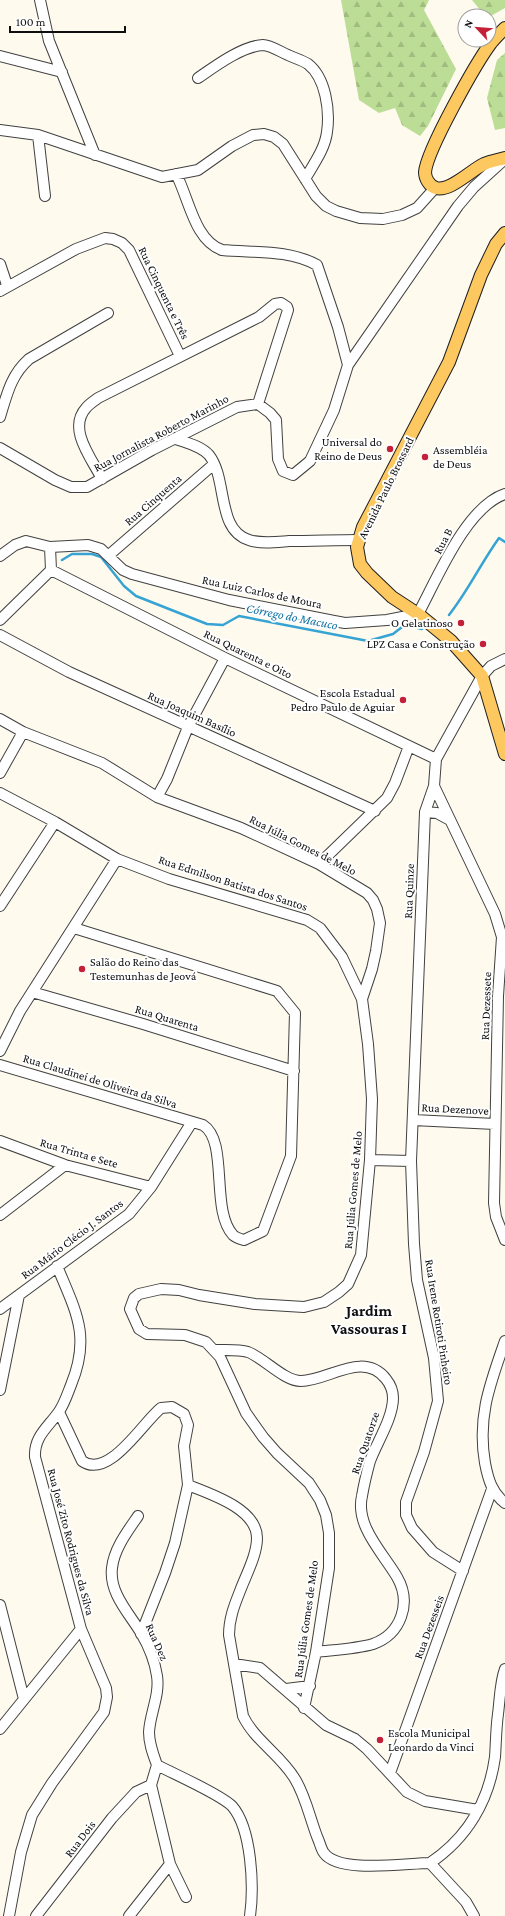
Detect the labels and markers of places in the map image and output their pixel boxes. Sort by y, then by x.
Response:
place label: Universal do Reino de Deus [314,435,382,463]
place label: Assembléia de Deus [433,443,488,471]
marker: Universal do Reino de Deus [385,444,395,454]
marker: Assembléia de Deus [420,452,430,462]
place label: O Gelatinoso [391,616,453,630]
marker: O Gelatinoso [456,618,466,628]
place label: LPZ Casa e Construção [367,637,475,651]
marker: LPZ Casa e Construção [478,639,488,649]
place label: Escola Estadual Pedro Paulo de Aguiar [291,686,396,714]
marker: Escola Estadual Pedro Paulo de Aguiar [398,695,408,705]
place label: Salão do Reino das Testemunhas de Jeová [90,955,197,983]
marker: Salão do Reino das Testemunhas de Jeová [77,964,87,974]
place label: Escola Municipal Leonardo da Vinci [388,1726,474,1754]
marker: Escola Municipal Leonardo da Vinci [375,1735,385,1745]

